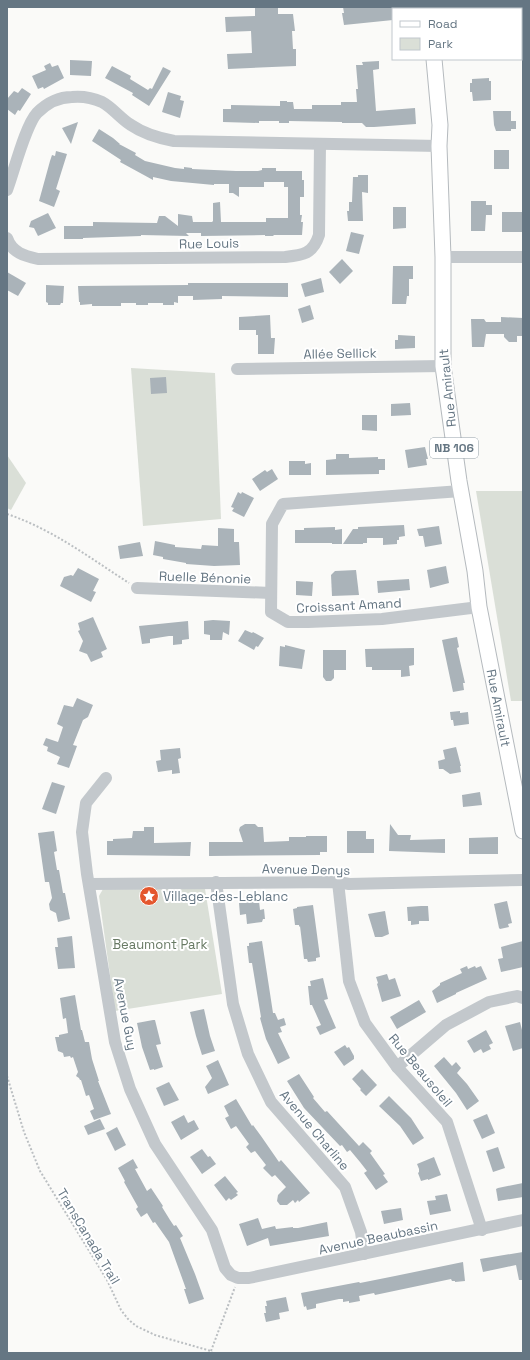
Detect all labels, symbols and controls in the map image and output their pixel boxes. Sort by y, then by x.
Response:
legend [392,8,522,60]
text: Road [428,16,457,32]
text: Park [428,36,453,52]
street label: Rue Louis [179,234,239,253]
street label: Allée Sellick [303,344,377,363]
street label: Rue Amirault [435,348,460,428]
road number: NB 106 [430,438,478,458]
street label: Ruelle Bénonie [159,567,251,588]
street label: Croissant Amand [296,594,402,617]
street label: Rue Amirault [483,668,514,748]
street label: Avenue Denys [262,860,350,879]
place icon: Village-des-Leblanc [138,885,160,907]
place label: Village-des-Leblanc [163,888,288,905]
park label: Beaumont Park [113,936,207,953]
street label: Avenue Guy [110,976,141,1052]
street label: Rue Beausoleil [385,1030,456,1111]
street label: Avenue Charline [276,1087,353,1174]
street label: TransCanada Trail [53,1185,124,1287]
street label: Avenue Beaubassin [317,1217,439,1258]

